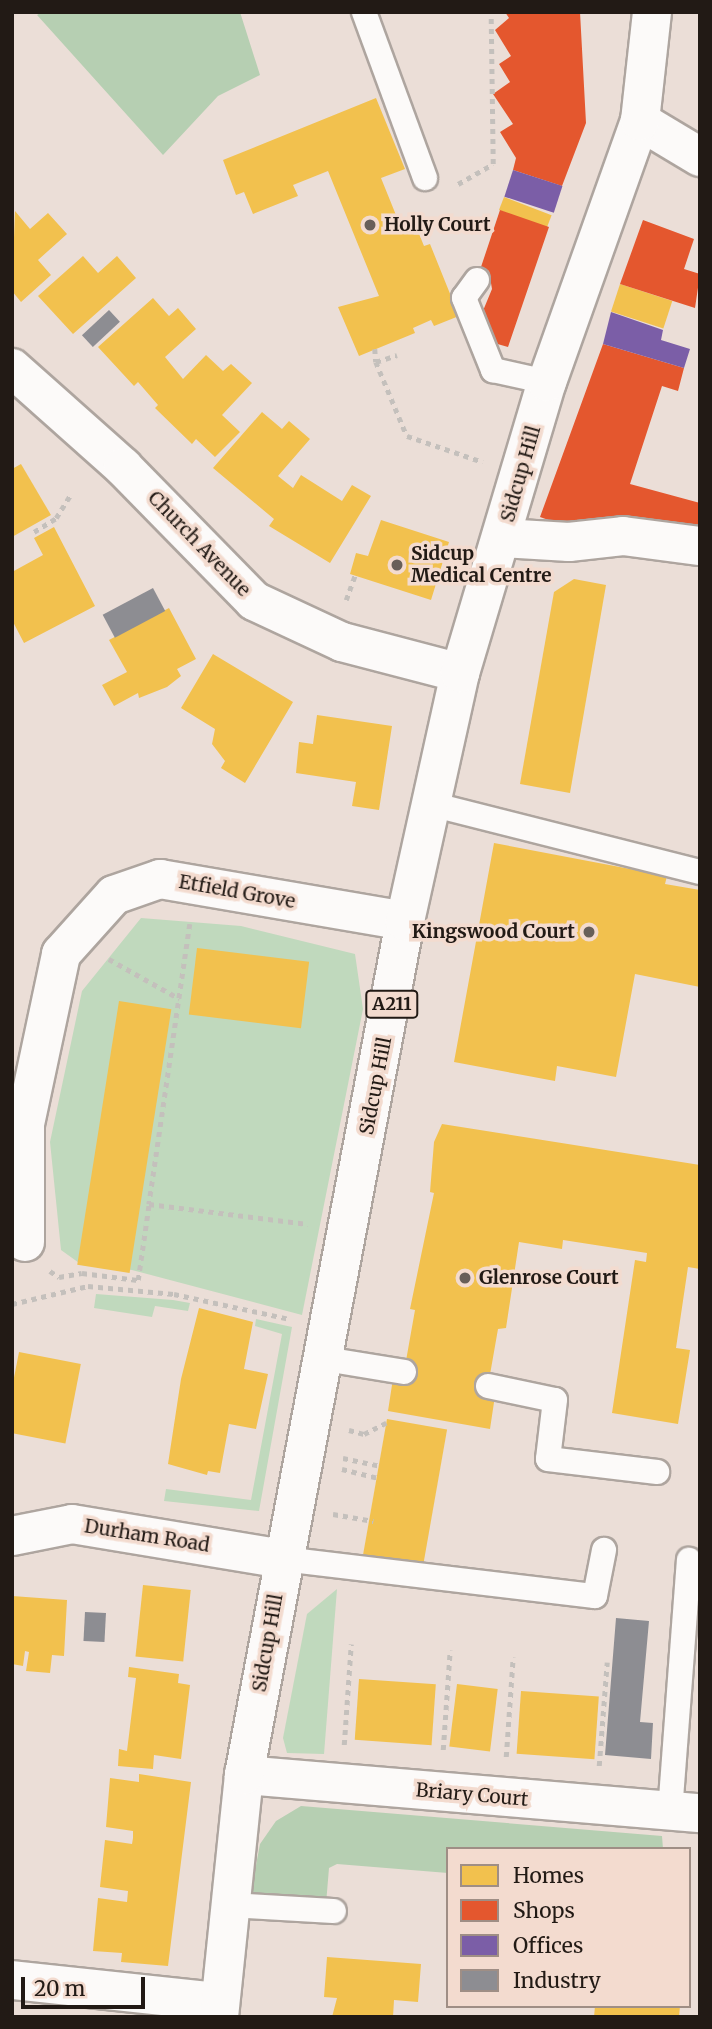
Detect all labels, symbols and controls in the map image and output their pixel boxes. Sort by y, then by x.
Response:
place label: Holly Court [384,214,491,236]
marker: Holly Court [362,217,378,233]
street label: Sidcup Hill [496,423,546,525]
street label: Church Avenue [143,487,255,601]
place label: Sidcup Medical Centre [411,543,551,587]
marker: Sidcup Medical Centre [389,557,405,573]
street label: Etfield Grove [177,871,297,913]
place label: Kingswood Court [412,921,575,943]
marker: Kingswood Court [581,924,597,940]
road number: A211 [364,989,420,1018]
street label: Sidcup Hill [355,1035,397,1137]
place label: Glenrose Court [479,1267,619,1289]
marker: Glenrose Court [457,1270,473,1286]
street label: Durham Road [83,1515,211,1557]
street label: Sidcup Hill [248,1592,288,1694]
street label: Briary Court [415,1779,529,1811]
legend [446,1847,691,2008]
text: Homes [513,1862,584,1889]
text: Shops [513,1897,575,1924]
text: Offices [513,1932,583,1959]
scale bar [24,1962,149,2006]
text: Industry [513,1967,601,1994]
text: 20 m [34,1975,85,2002]

